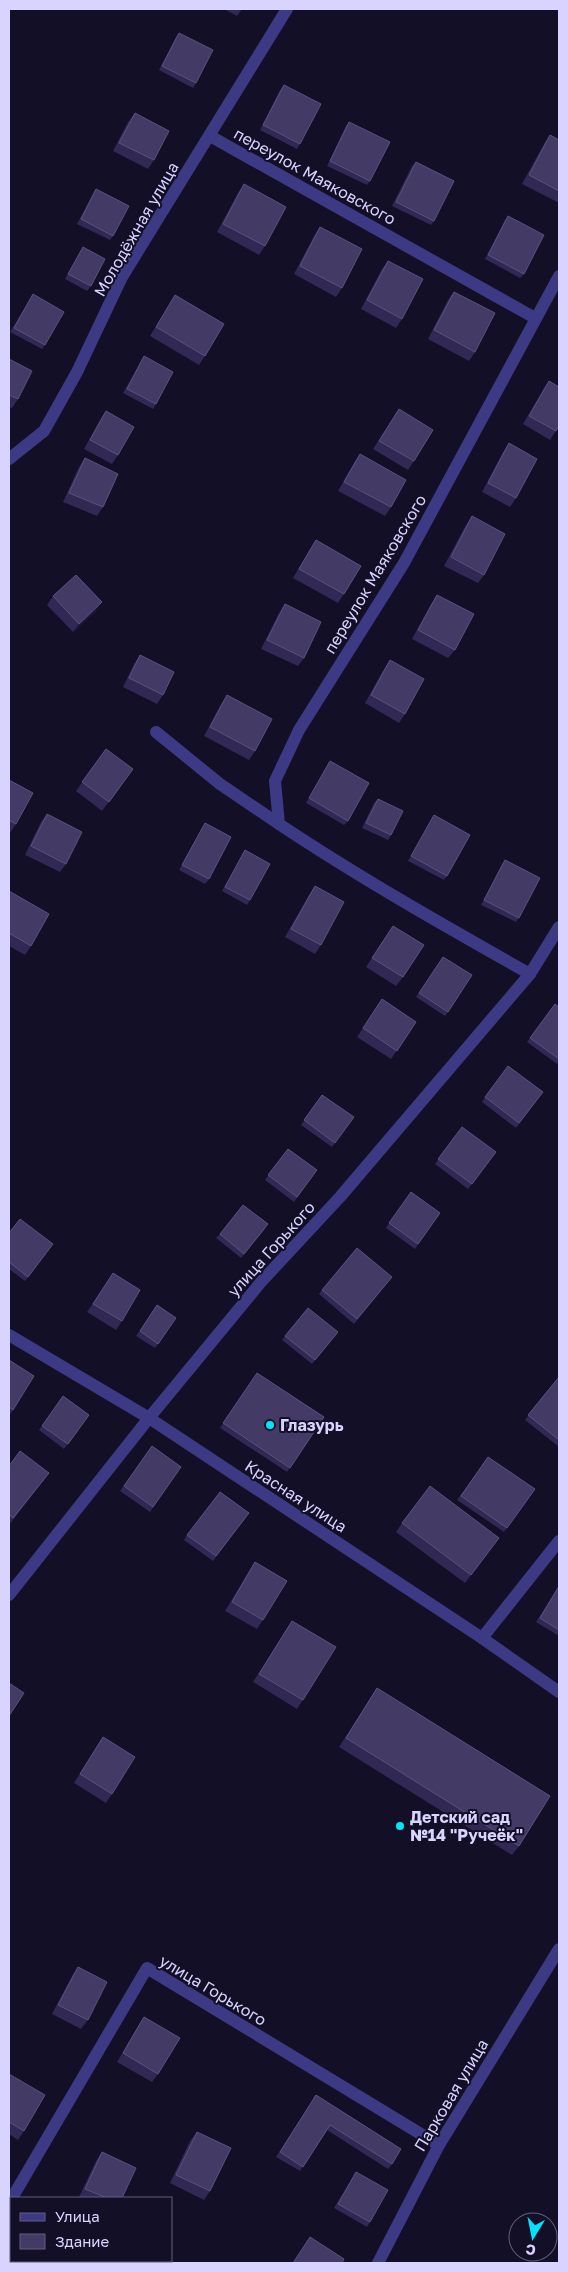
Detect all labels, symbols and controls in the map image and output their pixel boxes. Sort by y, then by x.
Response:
street label: переулок Маяковского [231,123,399,229]
street label: Молодёжная улица [89,158,183,300]
street label: переулок Маяковского [320,491,430,657]
street label: улица Горького [223,1197,319,1301]
place label: Глазурь [280,1415,344,1435]
marker: Глазурь [264,1419,276,1431]
street label: Красная улица [241,1456,351,1536]
place label: Детский сад №14 "Ручеёк" [410,1807,523,1845]
marker: Детский сад №14 "Ручеёк" [394,1820,406,1832]
street label: улица Горького [156,1950,270,2030]
street label: Парковая улица [410,2035,492,2155]
legend [10,2197,172,2262]
text: Улица [55,2207,100,2225]
north arrow [508,2212,558,2262]
text: Здание [55,2232,109,2250]
text: С [524,2241,537,2260]

